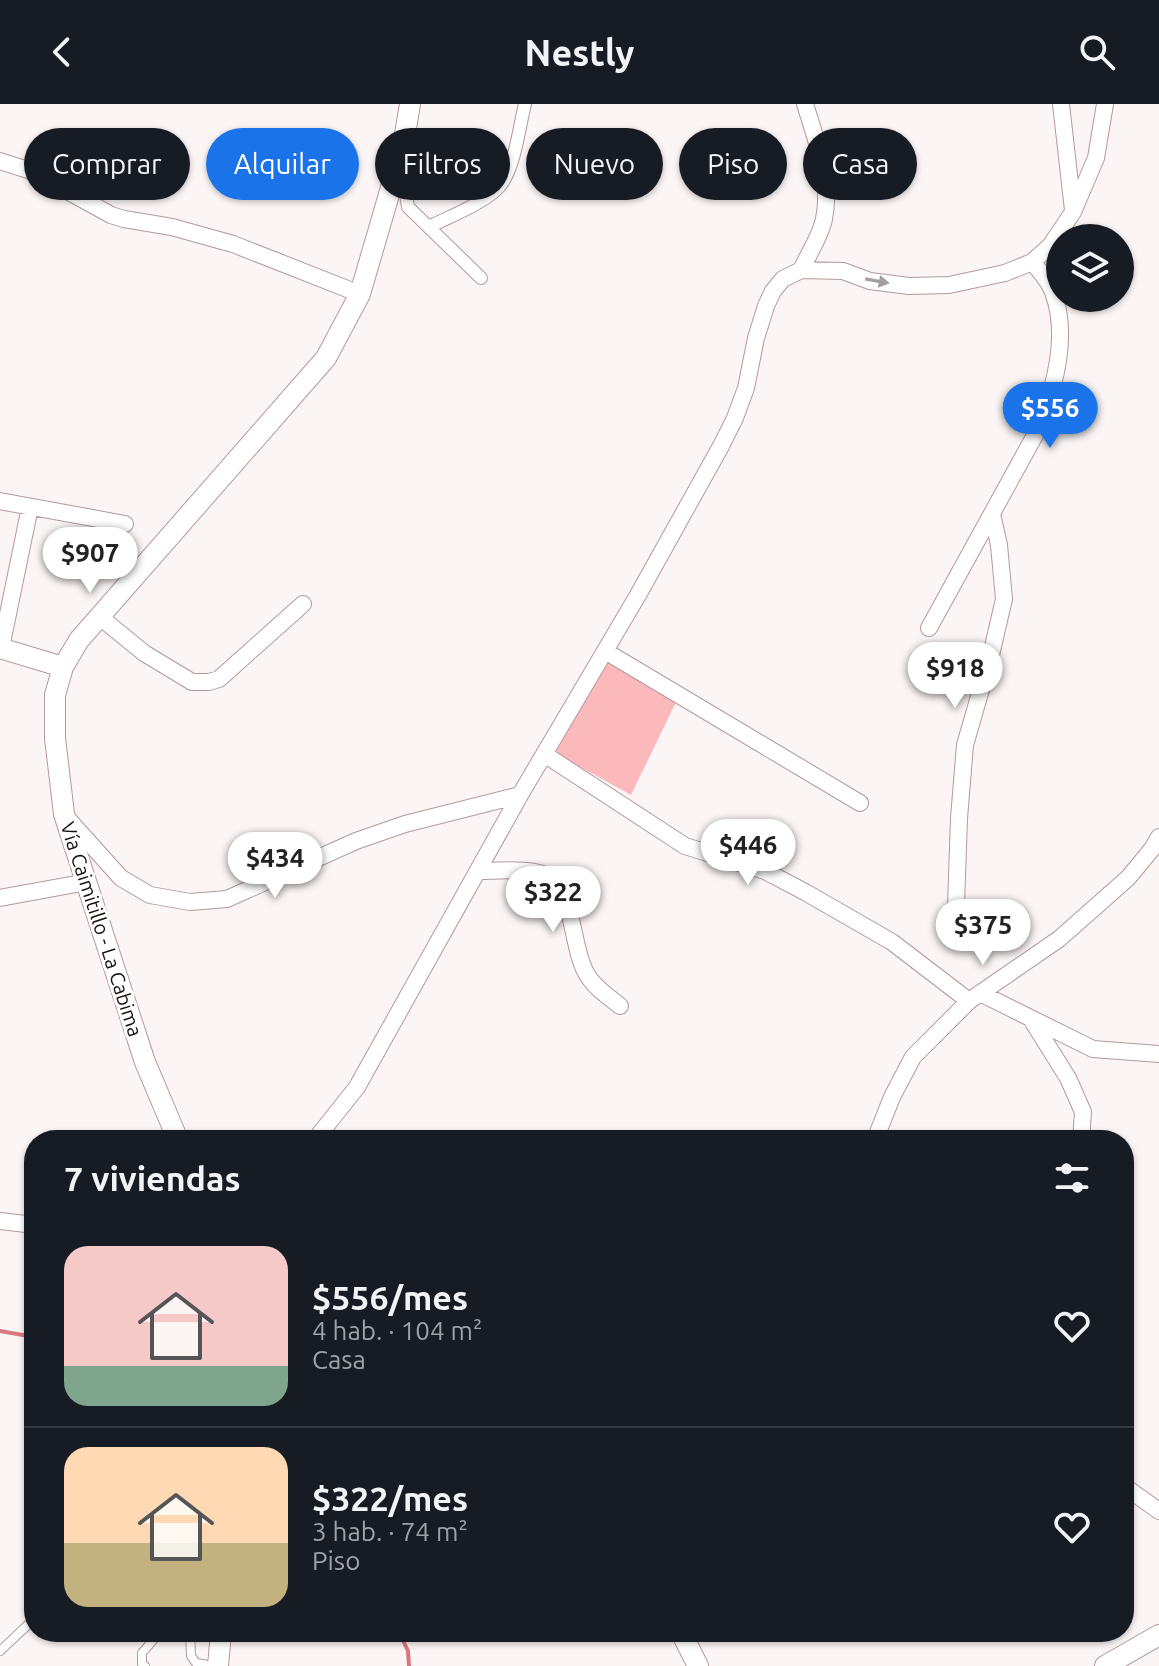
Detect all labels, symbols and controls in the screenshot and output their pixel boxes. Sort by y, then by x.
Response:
icon: back [40,30,84,74]
icon: search [1075,30,1119,74]
text: Nestly [525,32,634,73]
chip: Comprar [24,128,190,200]
chip: Alquilar [206,128,359,200]
chip: Filtros [375,128,510,200]
chip: Nuevo [526,128,663,200]
chip: Piso [679,128,787,200]
chip: Casa [803,128,917,200]
map controls [1046,224,1134,312]
button: layers [1046,224,1134,312]
one-way arrow [865,276,890,288]
pin: $556 [1003,382,1097,450]
text: $556 [1021,393,1079,422]
pin: $907 [43,527,137,595]
text: $907 [61,538,119,567]
pin: $918 [908,642,1002,710]
text: $918 [926,653,984,682]
street label: Vía Caimitillo - La Cabima [56,819,148,1039]
pin: $446 [701,819,795,887]
text: $446 [719,830,777,859]
pin: $434 [228,832,322,900]
text: $434 [246,843,304,872]
pin: $322 [506,866,600,934]
text: $322 [524,877,582,906]
pin: $375 [936,899,1030,967]
text: $375 [954,910,1012,939]
icon: filters [1050,1156,1094,1200]
text: 7 viviendas [64,1159,240,1197]
icon: home [128,1278,224,1374]
text: $556/mes [312,1278,468,1316]
icon: heart [1050,1304,1094,1348]
text: 4 hab. · 104 m² [312,1316,482,1345]
text: Casa [312,1345,366,1374]
icon: home [128,1479,224,1575]
text: $322/mes [312,1479,468,1517]
icon: heart [1050,1505,1094,1549]
text: 3 hab. · 74 m² [312,1517,468,1546]
text: Piso [312,1546,360,1575]

